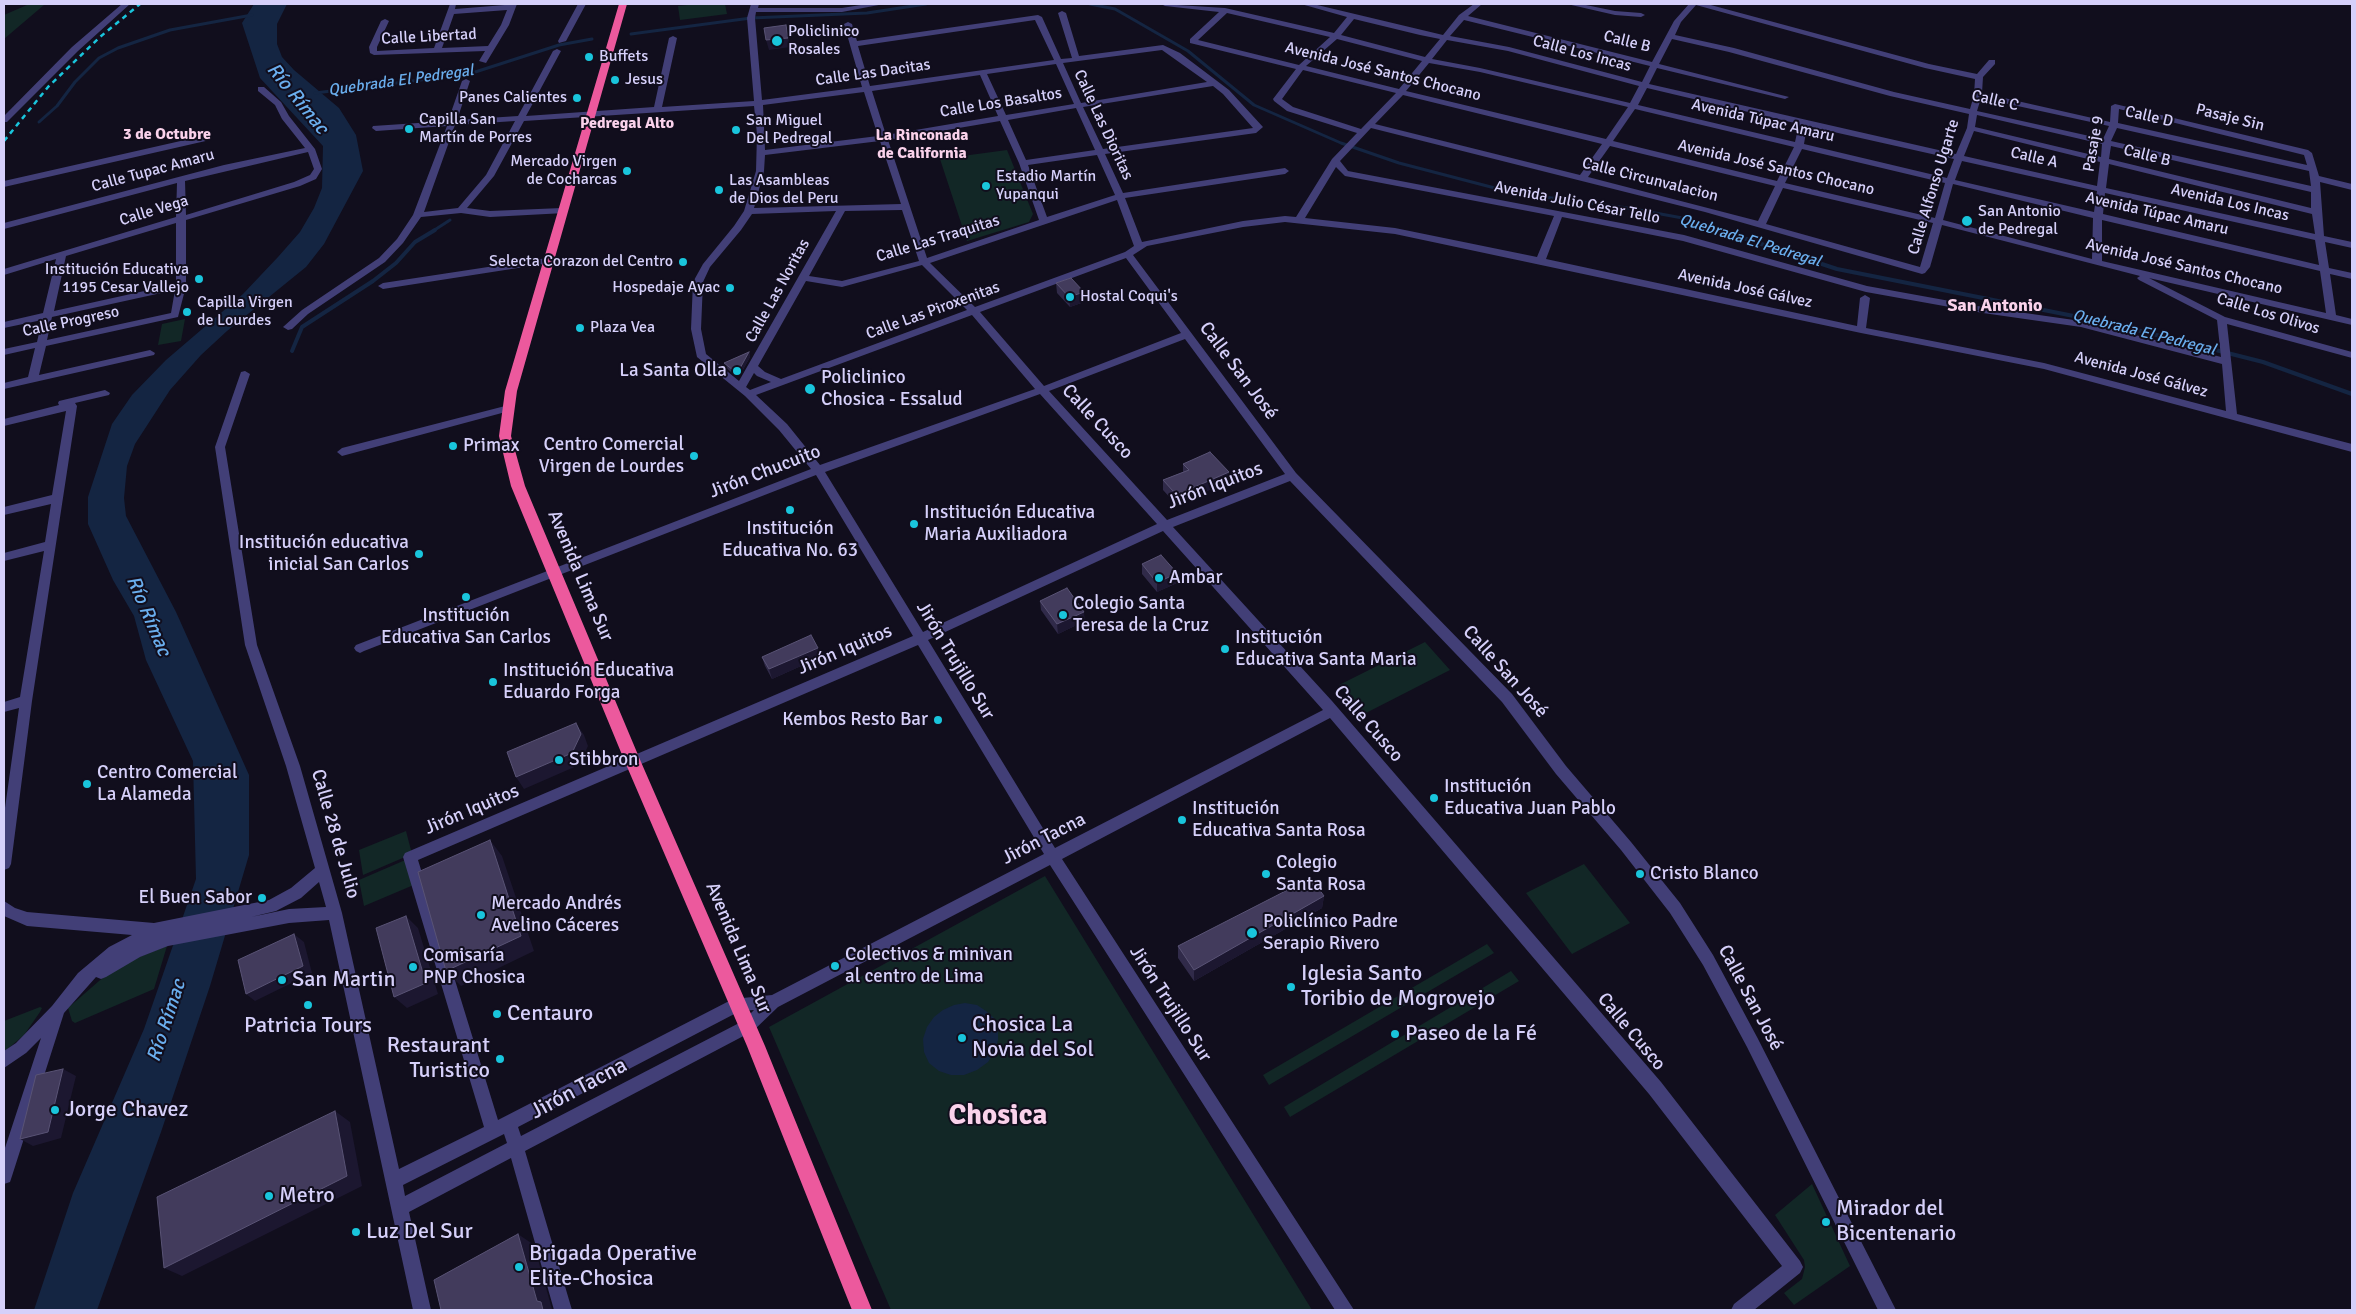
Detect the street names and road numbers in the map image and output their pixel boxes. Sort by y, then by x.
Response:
street label: Calle Libertad [381,25,477,49]
street label: Calle B [1601,27,1653,57]
street label: Calle Los Incas [1531,32,1633,76]
street label: Avenida José Santos Chocano [1283,38,1483,106]
street label: Calle Las Dacitas [814,55,932,91]
street label: Calle Las Dioritas [1069,67,1137,183]
street label: Calle Los Basaltos [939,84,1063,122]
street label: Calle C [1969,86,2021,116]
street label: Avenida Túpac Amaru [1690,95,1836,147]
street label: Pasaje Sin [2194,100,2266,136]
street label: Calle D [2123,102,2175,132]
street label: Pasaje 9 [2080,114,2108,174]
street label: Calle Alfonso Ugarte [1904,117,1964,257]
street label: Avenida José Santos Chocano [1676,136,1876,200]
street label: Calle B [2121,141,2173,171]
street label: Calle A [2008,143,2060,173]
street label: Calle Tupac Amaru [89,145,217,197]
street label: Calle Circunvalacion [1580,154,1720,206]
street label: Avenida Julio César Tello [1492,178,1662,228]
street label: Avenida Los Incas [2169,180,2291,226]
street label: Avenida Túpac Amaru [2084,188,2230,240]
street label: Calle Vega [117,191,191,231]
street label: Calle Las Traquitas [874,211,1002,267]
street label: Avenida José Santos Chocano [2084,235,2284,299]
street label: Calle Las Noritas [742,236,814,346]
street label: Avenida José Gálvez [1676,265,1814,313]
street label: Calle Las Piroxenitas [864,278,1002,344]
street label: Calle Los Olivos [2214,289,2322,339]
street label: Calle Progreso [21,302,121,342]
street label: Calle San José [1194,318,1282,424]
street label: Avenida José Gálvez [2072,348,2210,402]
street label: Calle Cusco [1057,380,1137,464]
street label: Jirón Chucuito [706,440,824,504]
street label: Jirón Iquitos [1164,457,1266,515]
street label: Avenida Lima Sur [542,507,618,645]
street label: Jirón Trujillo Sur [911,598,999,724]
street label: Jirón Iquitos [794,620,896,680]
street label: Calle San José [1458,621,1552,723]
street label: Calle Cusco [1328,681,1408,767]
street label: Calle 28 de Julio [306,767,364,901]
street label: Jirón Iquitos [421,780,523,840]
street label: Jirón Tacna [998,808,1090,870]
street label: Avenida Lima Sur [700,879,776,1017]
street label: Calle San José [1713,941,1787,1055]
street label: Jirón Trujillo Sur [1124,942,1216,1066]
street label: Calle Cusco [1592,989,1670,1075]
street label: Jirón Tacna [526,1053,632,1125]

